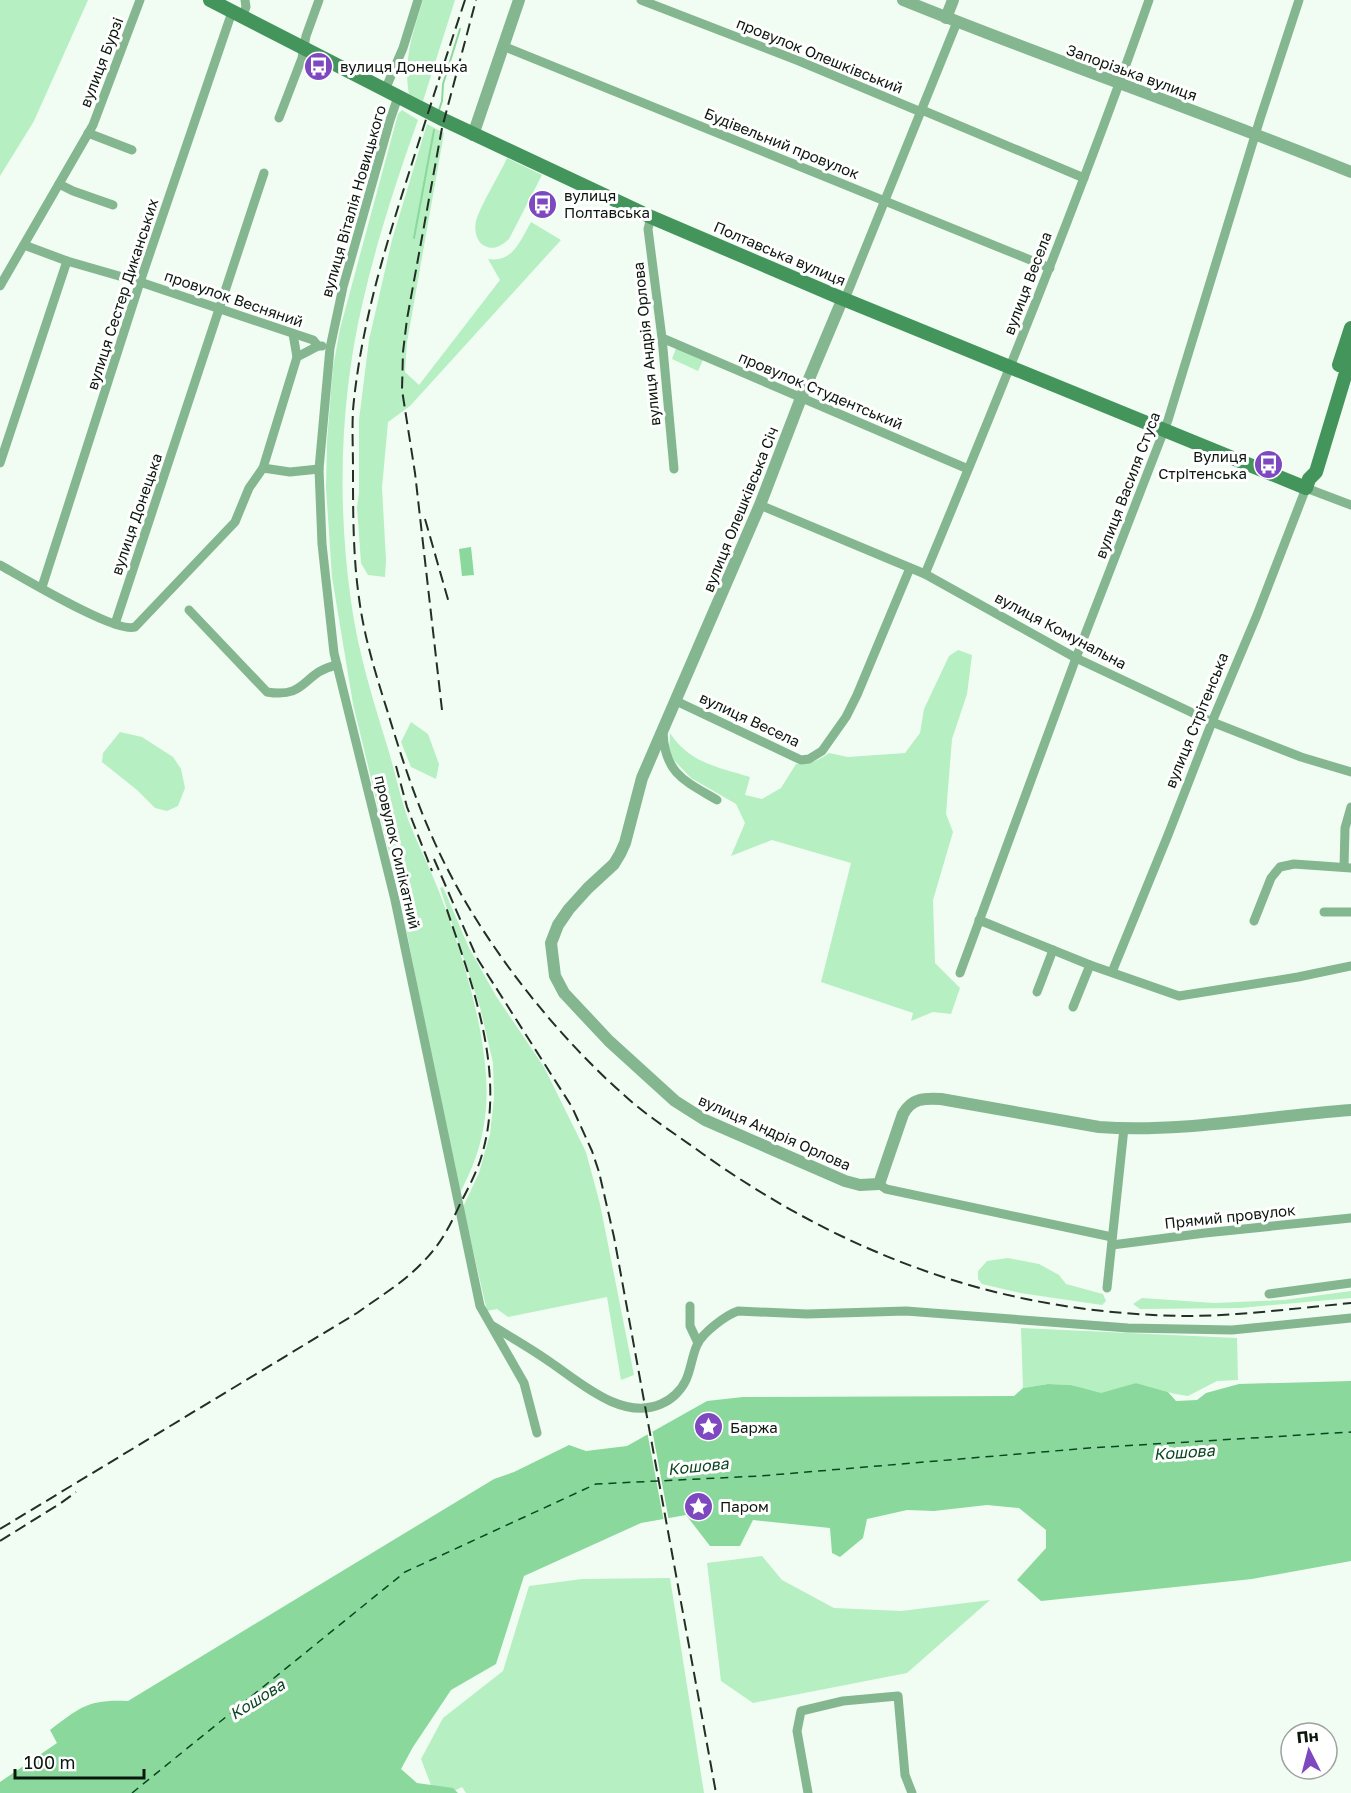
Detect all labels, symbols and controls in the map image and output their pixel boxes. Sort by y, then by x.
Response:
street label: провулок Олешківський [734,13,906,97]
street label: вулиця Бурзі [76,14,126,110]
street label: Запорізька вулиця [1064,40,1200,104]
bus stop icon: вулиця Донецька [303,50,335,82]
place label: вулиця Донецька [340,57,468,75]
street label: вулиця Віталія Новицького [317,103,389,299]
street label: Будівельний провулок [702,104,862,182]
place label: вулиця Полтавська [564,186,650,221]
bus stop icon: вулиця Полтавська [527,188,559,220]
street label: вулиця Сестер Диканських [83,196,161,392]
street label: Полтавська вулиця [711,217,849,289]
street label: вулиця Весела [999,229,1055,337]
street label: вулиця Андрія Орлова [628,261,664,427]
street label: провулок Весняний [162,266,306,330]
street label: провулок Студентський [736,347,906,433]
street label: вулиця Василя Стуса [1091,409,1163,561]
street label: вулиця Олешківська Січ [699,424,781,594]
place label: Вулиця Стрітенська [1158,447,1247,482]
bus stop icon: Вулиця Стрітенська [1252,449,1284,481]
street label: вулиця Донецька [107,451,165,577]
street label: вулиця Комунальна [992,588,1130,672]
street label: вулиця Стрітенська [1161,650,1231,790]
street label: вулиця Весела [697,688,803,750]
street label: провулок Силікатний [372,773,424,931]
street label: вулиця Андрія Орлова [696,1090,854,1174]
street label: Прямий провулок [1164,1200,1297,1232]
place icon: Баржа [693,1411,725,1443]
place label: Баржа [730,1418,778,1436]
water label: Кошова [1153,1440,1216,1464]
water label: Кошова [667,1453,730,1479]
place icon: Паром [683,1490,715,1522]
place label: Паром [720,1497,769,1515]
water label: Кошова [226,1674,289,1724]
north arrow [1279,1721,1339,1781]
text: Пн [1296,1725,1319,1747]
scale bar [15,1742,144,1780]
text: 100 m [24,1751,75,1773]

